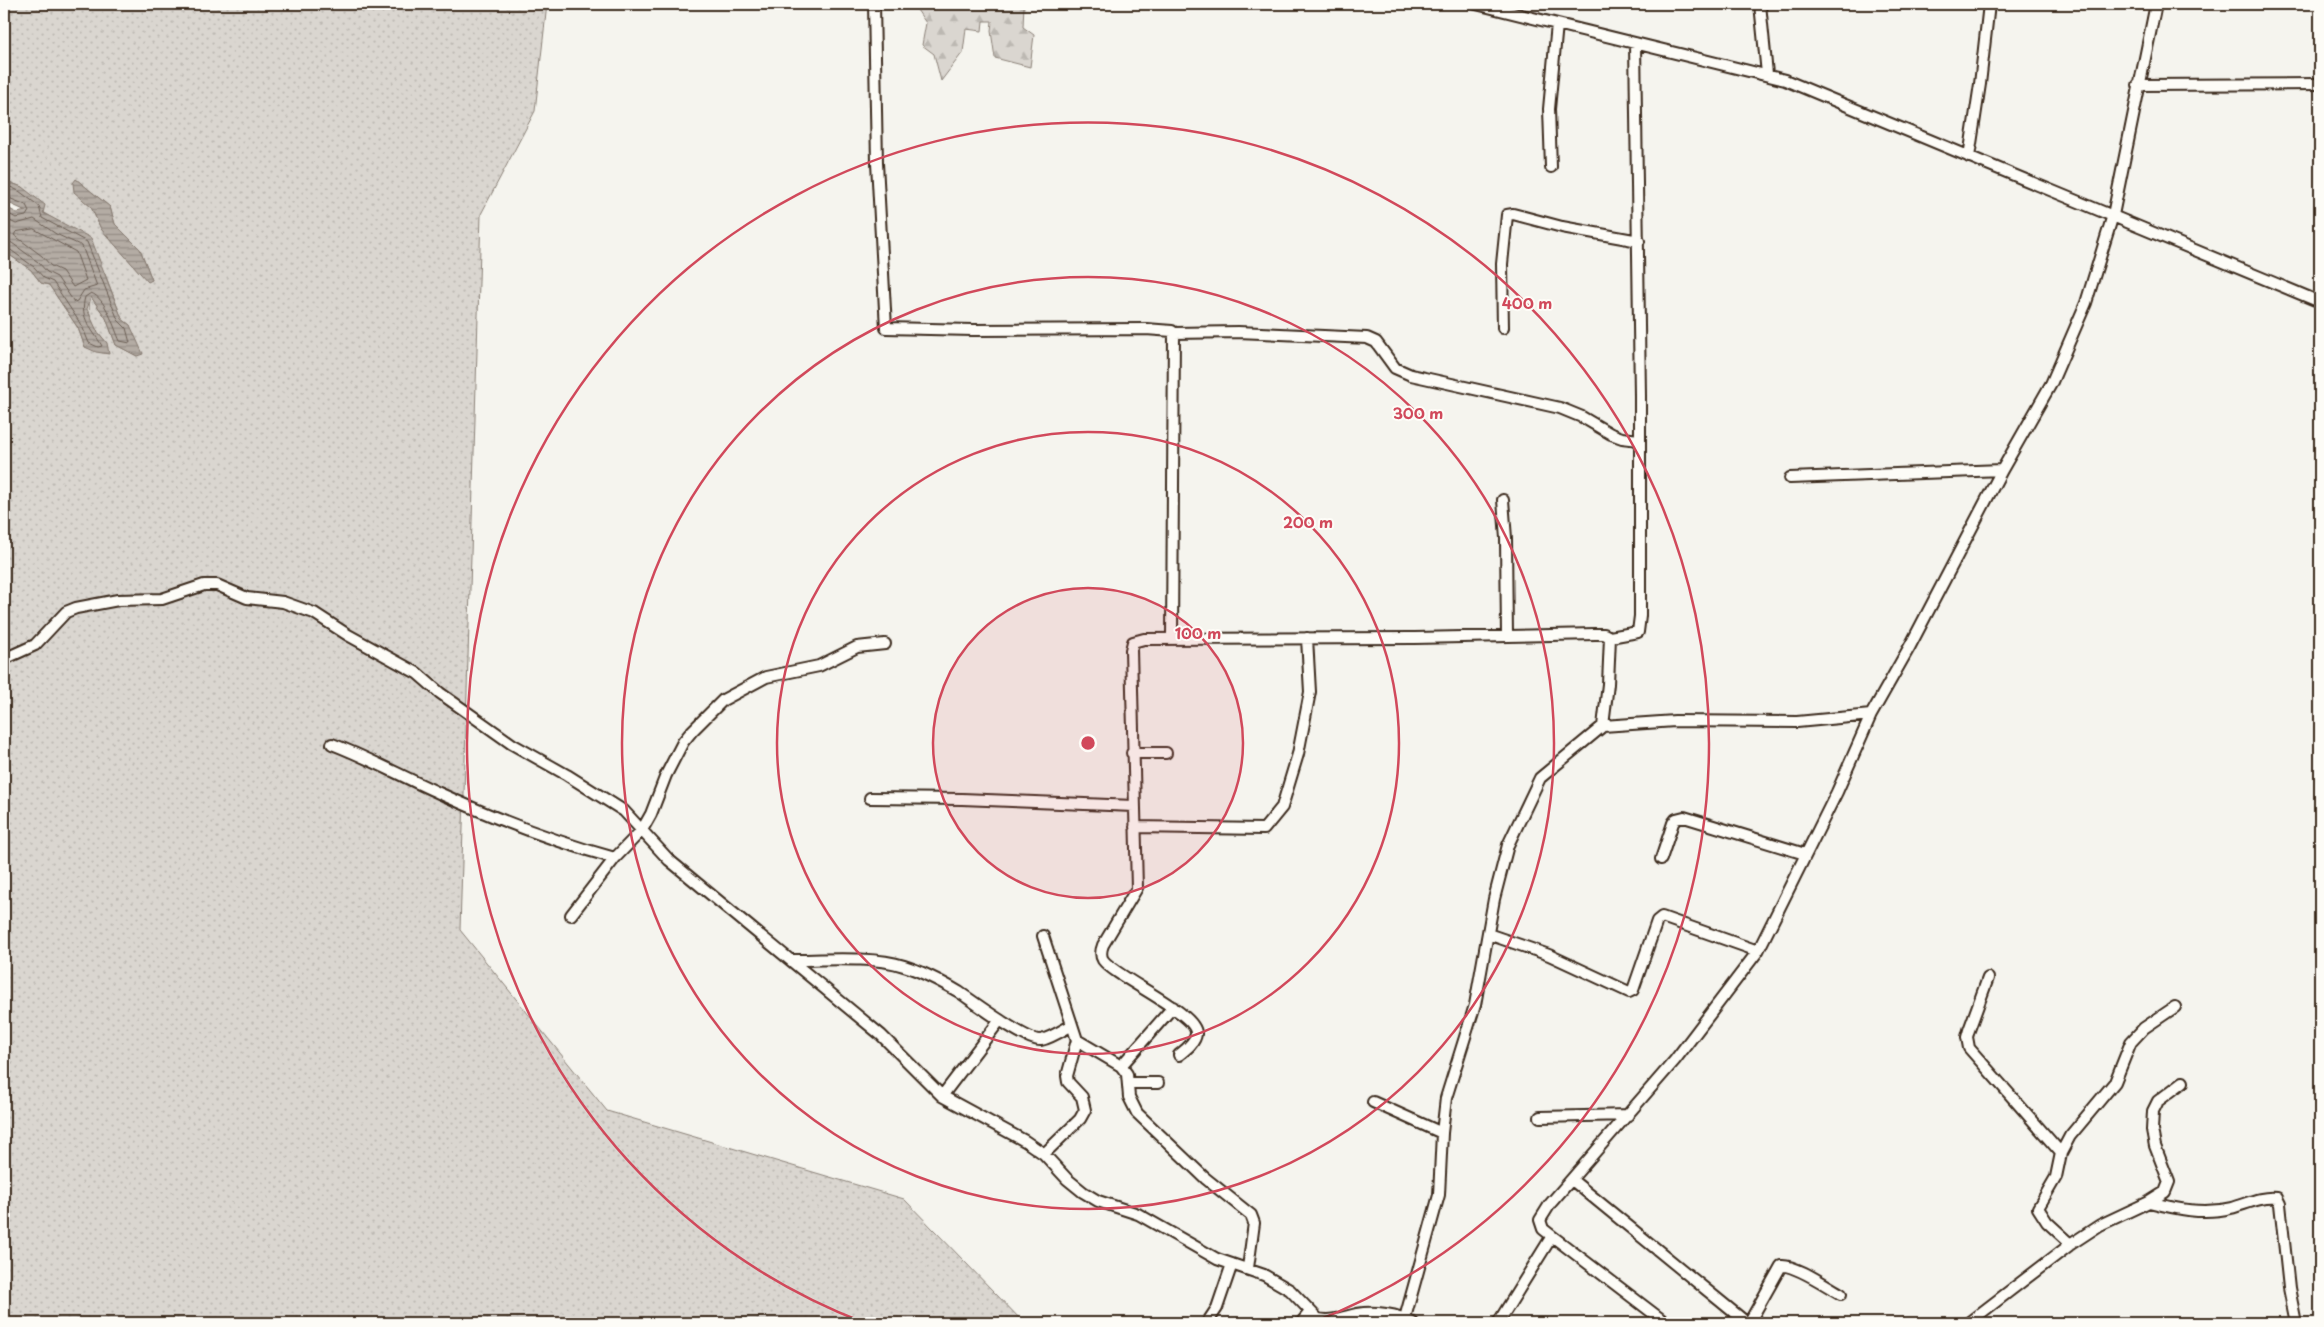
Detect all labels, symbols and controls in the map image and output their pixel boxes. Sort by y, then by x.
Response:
text: 400 m [1502,291,1552,314]
text: 300 m [1393,401,1443,424]
text: 200 m [1283,510,1333,533]
text: 100 m [1175,621,1221,644]
centre of rings [1079,734,1097,752]

